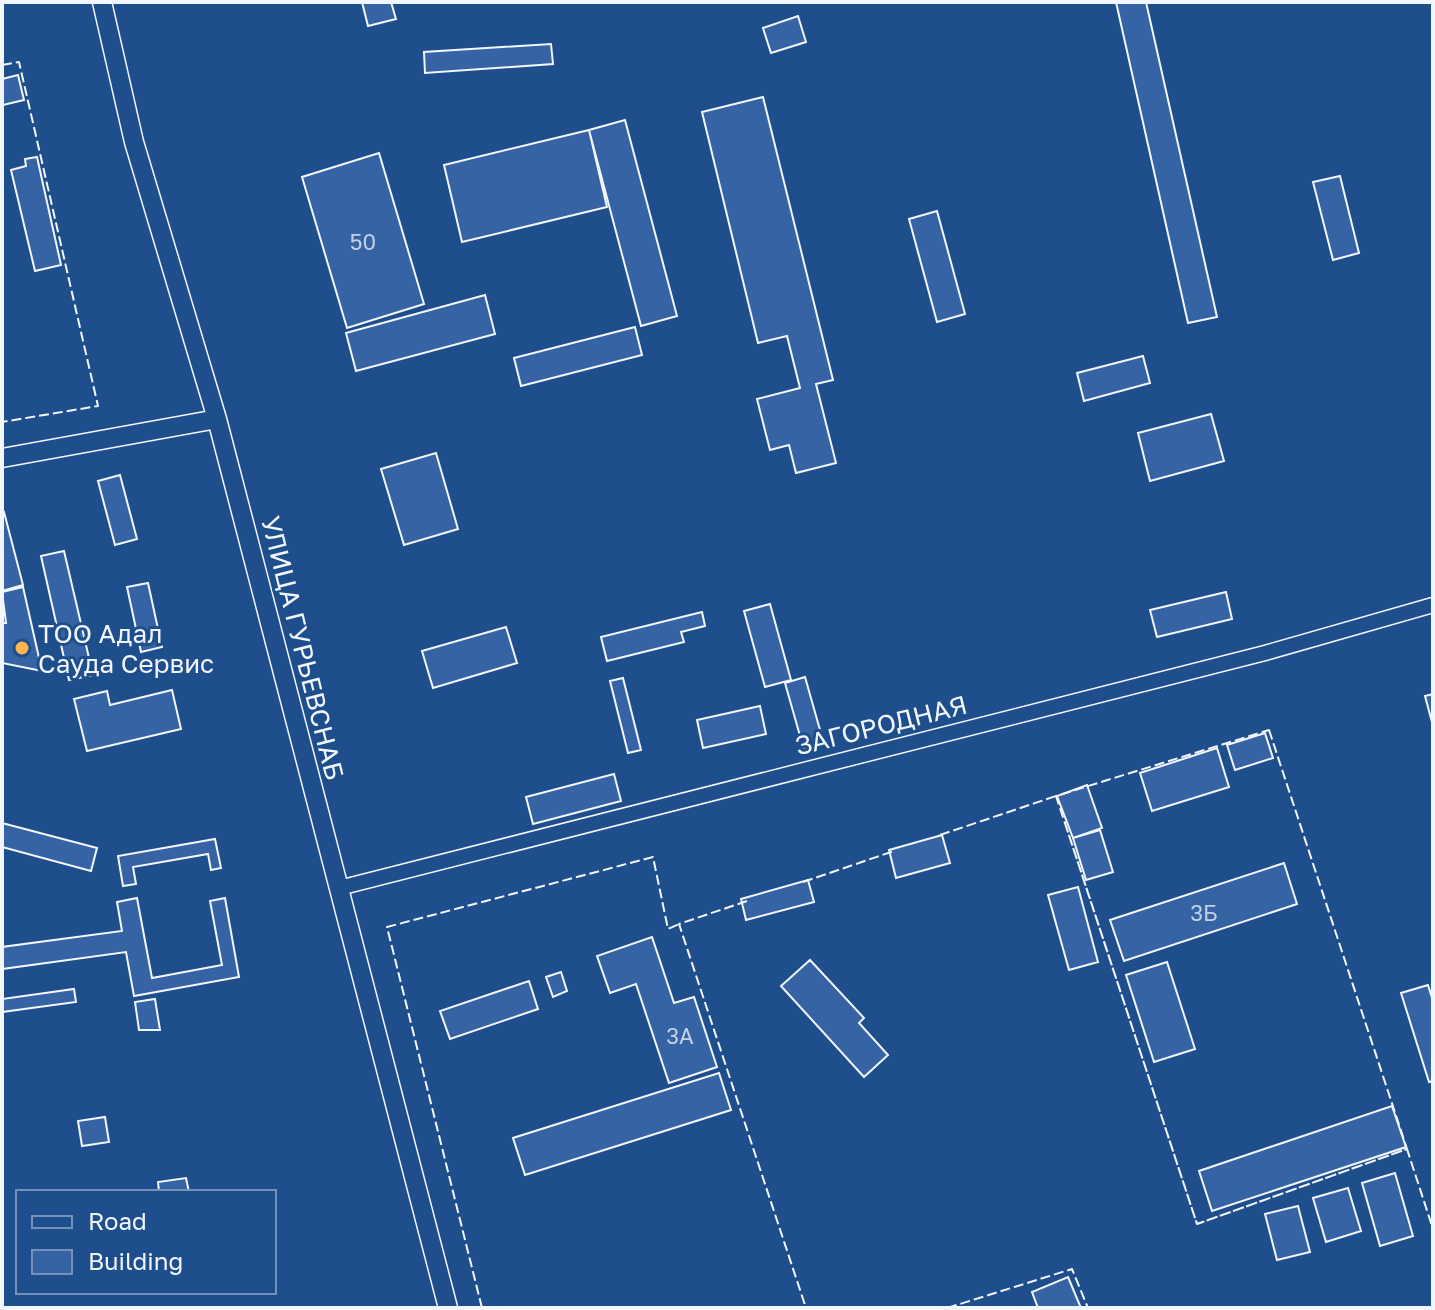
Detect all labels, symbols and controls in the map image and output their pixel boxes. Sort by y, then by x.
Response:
house number: 50 [350,228,376,255]
street label: УЛИЦА ГУРЬЕВСНАБ [255,513,351,783]
place label: ТОО Адал Сауда Сервис [38,618,214,679]
marker: ТОО Адал Сауда Сервис [13,639,31,657]
street label: ЗАГОРОДНАЯ [792,689,970,761]
house number: 3Б [1190,899,1218,926]
house number: 3А [666,1022,694,1049]
legend [16,1190,276,1294]
text: Road [88,1206,147,1235]
text: Building [88,1246,183,1275]

